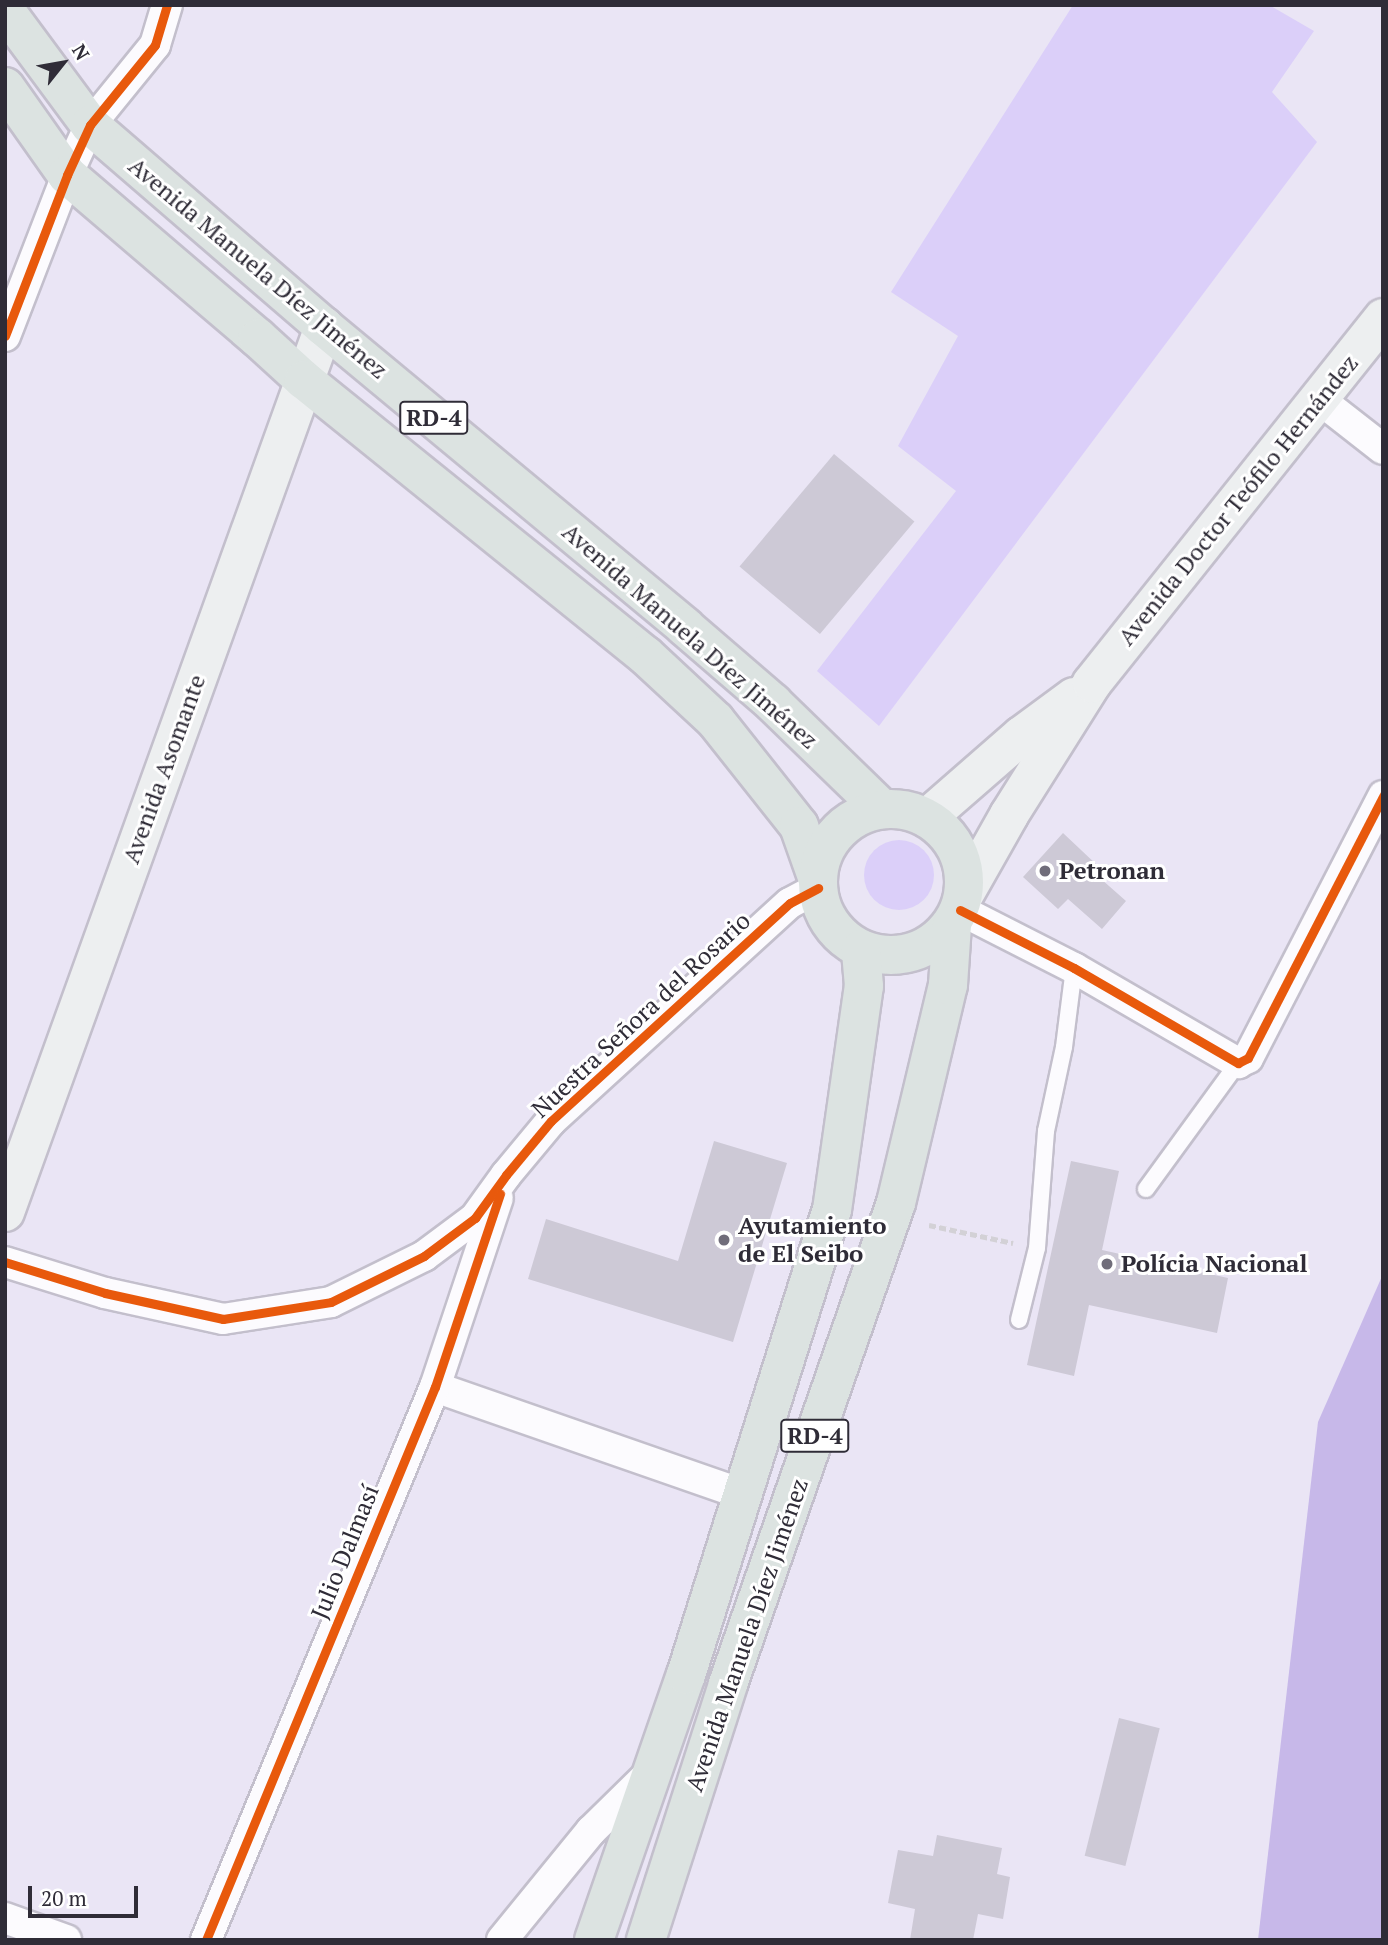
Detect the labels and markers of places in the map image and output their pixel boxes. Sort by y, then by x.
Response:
place label: Petronan [1059,857,1165,885]
marker: Petronan [1037,863,1053,879]
place label: Ayutamiento de El Seibo [738,1212,887,1268]
marker: Ayutamiento de El Seibo [716,1232,732,1248]
place label: Polícia Nacional [1121,1250,1307,1278]
marker: Polícia Nacional [1099,1256,1115,1272]

